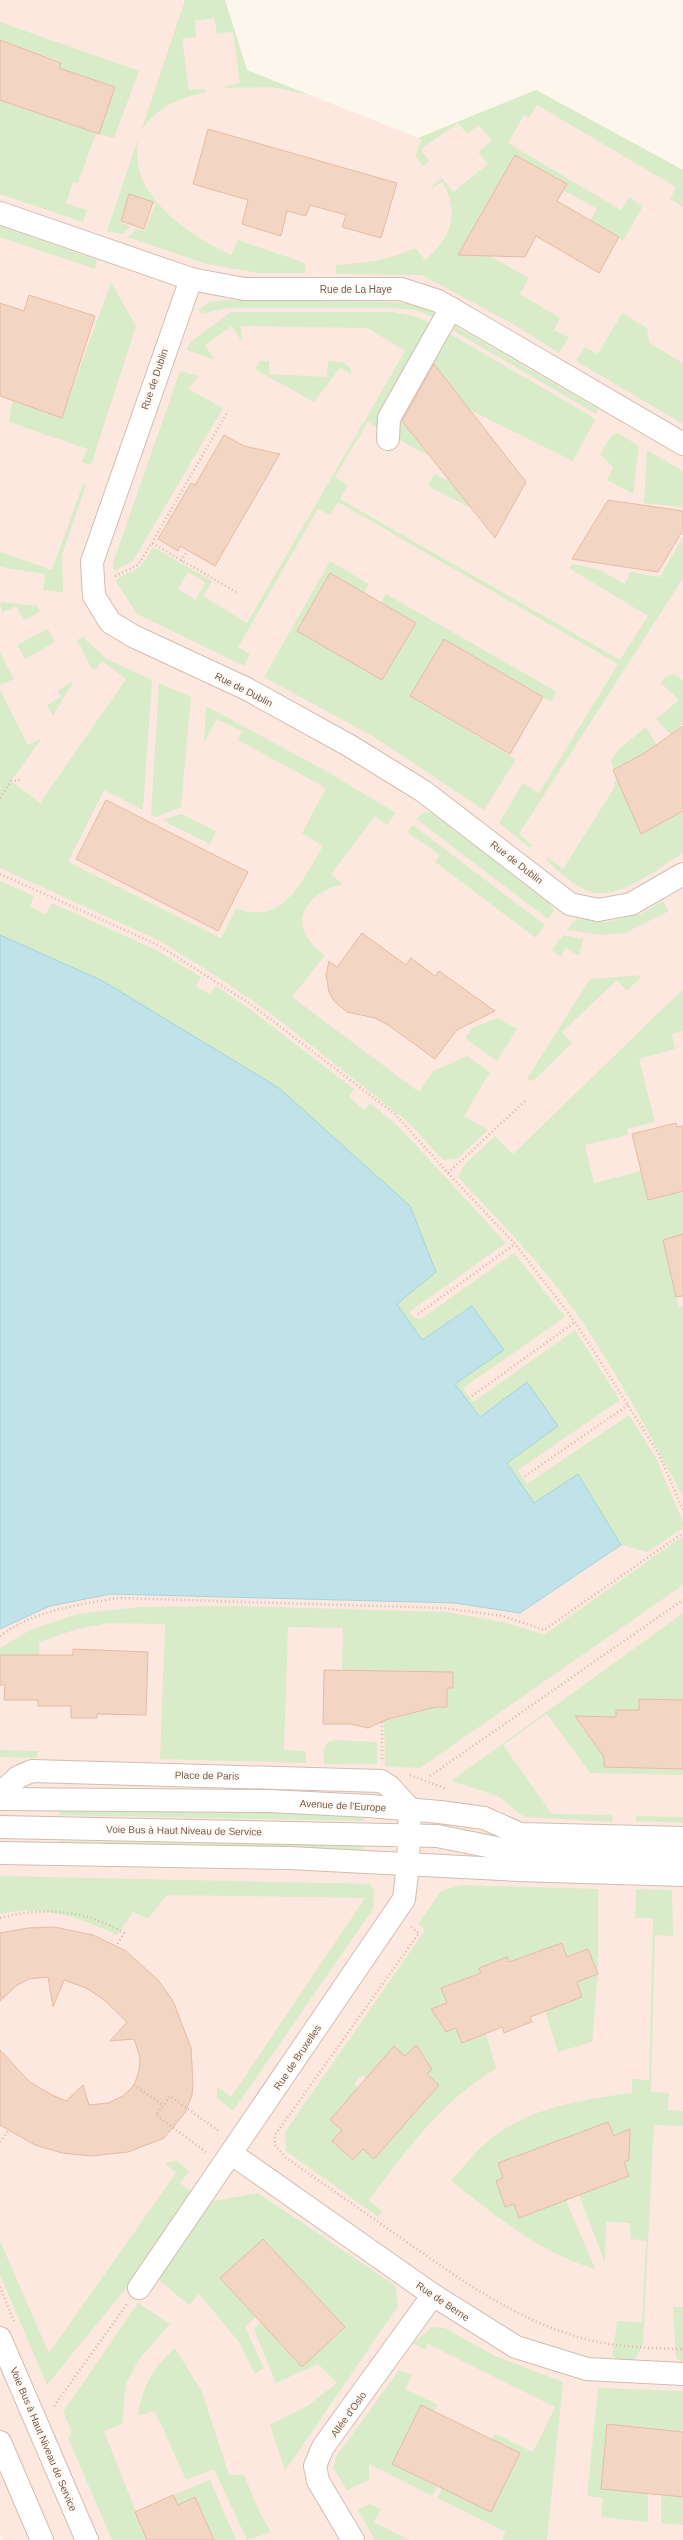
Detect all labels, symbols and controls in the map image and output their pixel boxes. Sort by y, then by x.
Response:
street label: Rue de La Haye [320,284,393,295]
street label: Rue de Dublin [139,347,170,411]
street label: Rue de Dublin [213,670,275,709]
street label: Rue de Dublin [488,839,545,886]
street label: Place de Paris [175,1769,239,1782]
street label: Avenue de l'Europe [299,1798,387,1813]
street label: Voie Bus à Haut Niveau de Service [106,1824,262,1837]
street label: Rue de Bruxelles [272,2023,323,2092]
street label: Rue de Berne [414,2280,472,2323]
street label: Voie Bus à Haut Niveau de Service [8,2365,79,2513]
street label: Allée d'Oslo [328,2389,369,2439]

